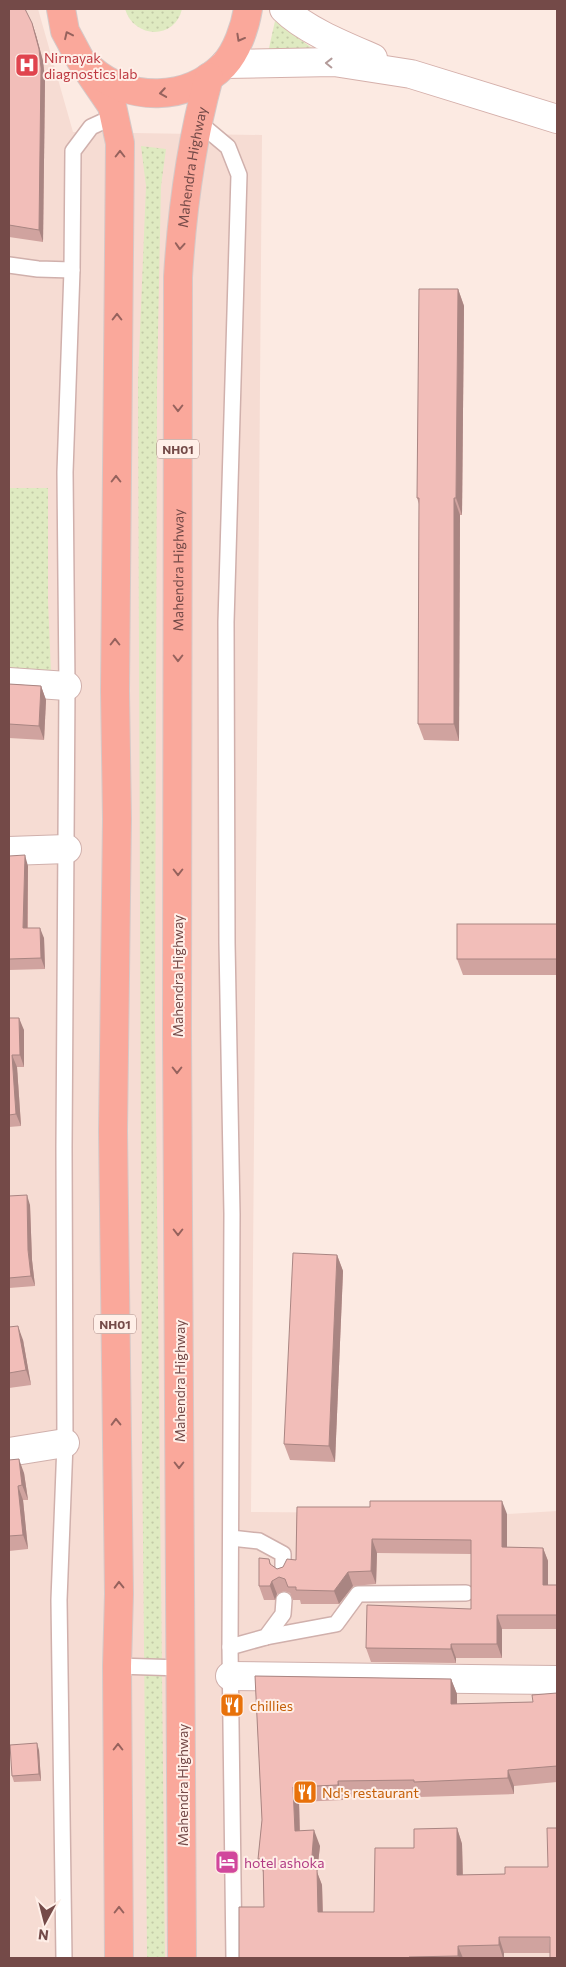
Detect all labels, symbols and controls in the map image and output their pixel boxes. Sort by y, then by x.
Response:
one-way arrow [63,31,74,40]
one-way arrow [236,32,246,41]
place label: Nirnayak diagnostics lab [44,49,138,82]
hospital icon: Nirnayak diagnostics lab [14,52,40,78]
one-way arrow [324,57,332,68]
one-way arrow [159,87,167,98]
street label: Mahendra Highway [173,105,210,228]
one-way arrow [115,150,125,158]
one-way arrow [175,242,186,250]
one-way arrow [112,313,122,320]
one-way arrow [173,405,183,413]
road number: NH01 [157,439,199,458]
one-way arrow [111,475,121,483]
street label: Mahendra Highway [169,509,186,631]
one-way arrow [110,638,120,646]
one-way arrow [173,655,183,663]
one-way arrow [173,868,183,876]
street label: Mahendra Highway [169,915,186,1037]
one-way arrow [172,1066,182,1074]
one-way arrow [173,1228,183,1236]
road number: NH01 [94,1315,136,1334]
street label: Mahendra Highway [171,1320,188,1442]
one-way arrow [111,1418,122,1426]
one-way arrow [174,1461,184,1469]
one-way arrow [113,1580,124,1588]
restaurant icon: chillies [219,1692,245,1718]
place label: chillies [250,1697,293,1714]
street label: Mahendra Highway [174,1724,191,1846]
one-way arrow [113,1743,123,1750]
restaurant icon: Nd's restaurant [292,1779,318,1805]
place label: Nd's restaurant [322,1784,419,1801]
hotel icon: hotel ashoka [214,1849,240,1875]
place label: hotel ashoka [244,1854,325,1871]
north arrow [20,1897,70,1947]
one-way arrow [114,1905,124,1913]
text: N [37,1926,50,1944]

